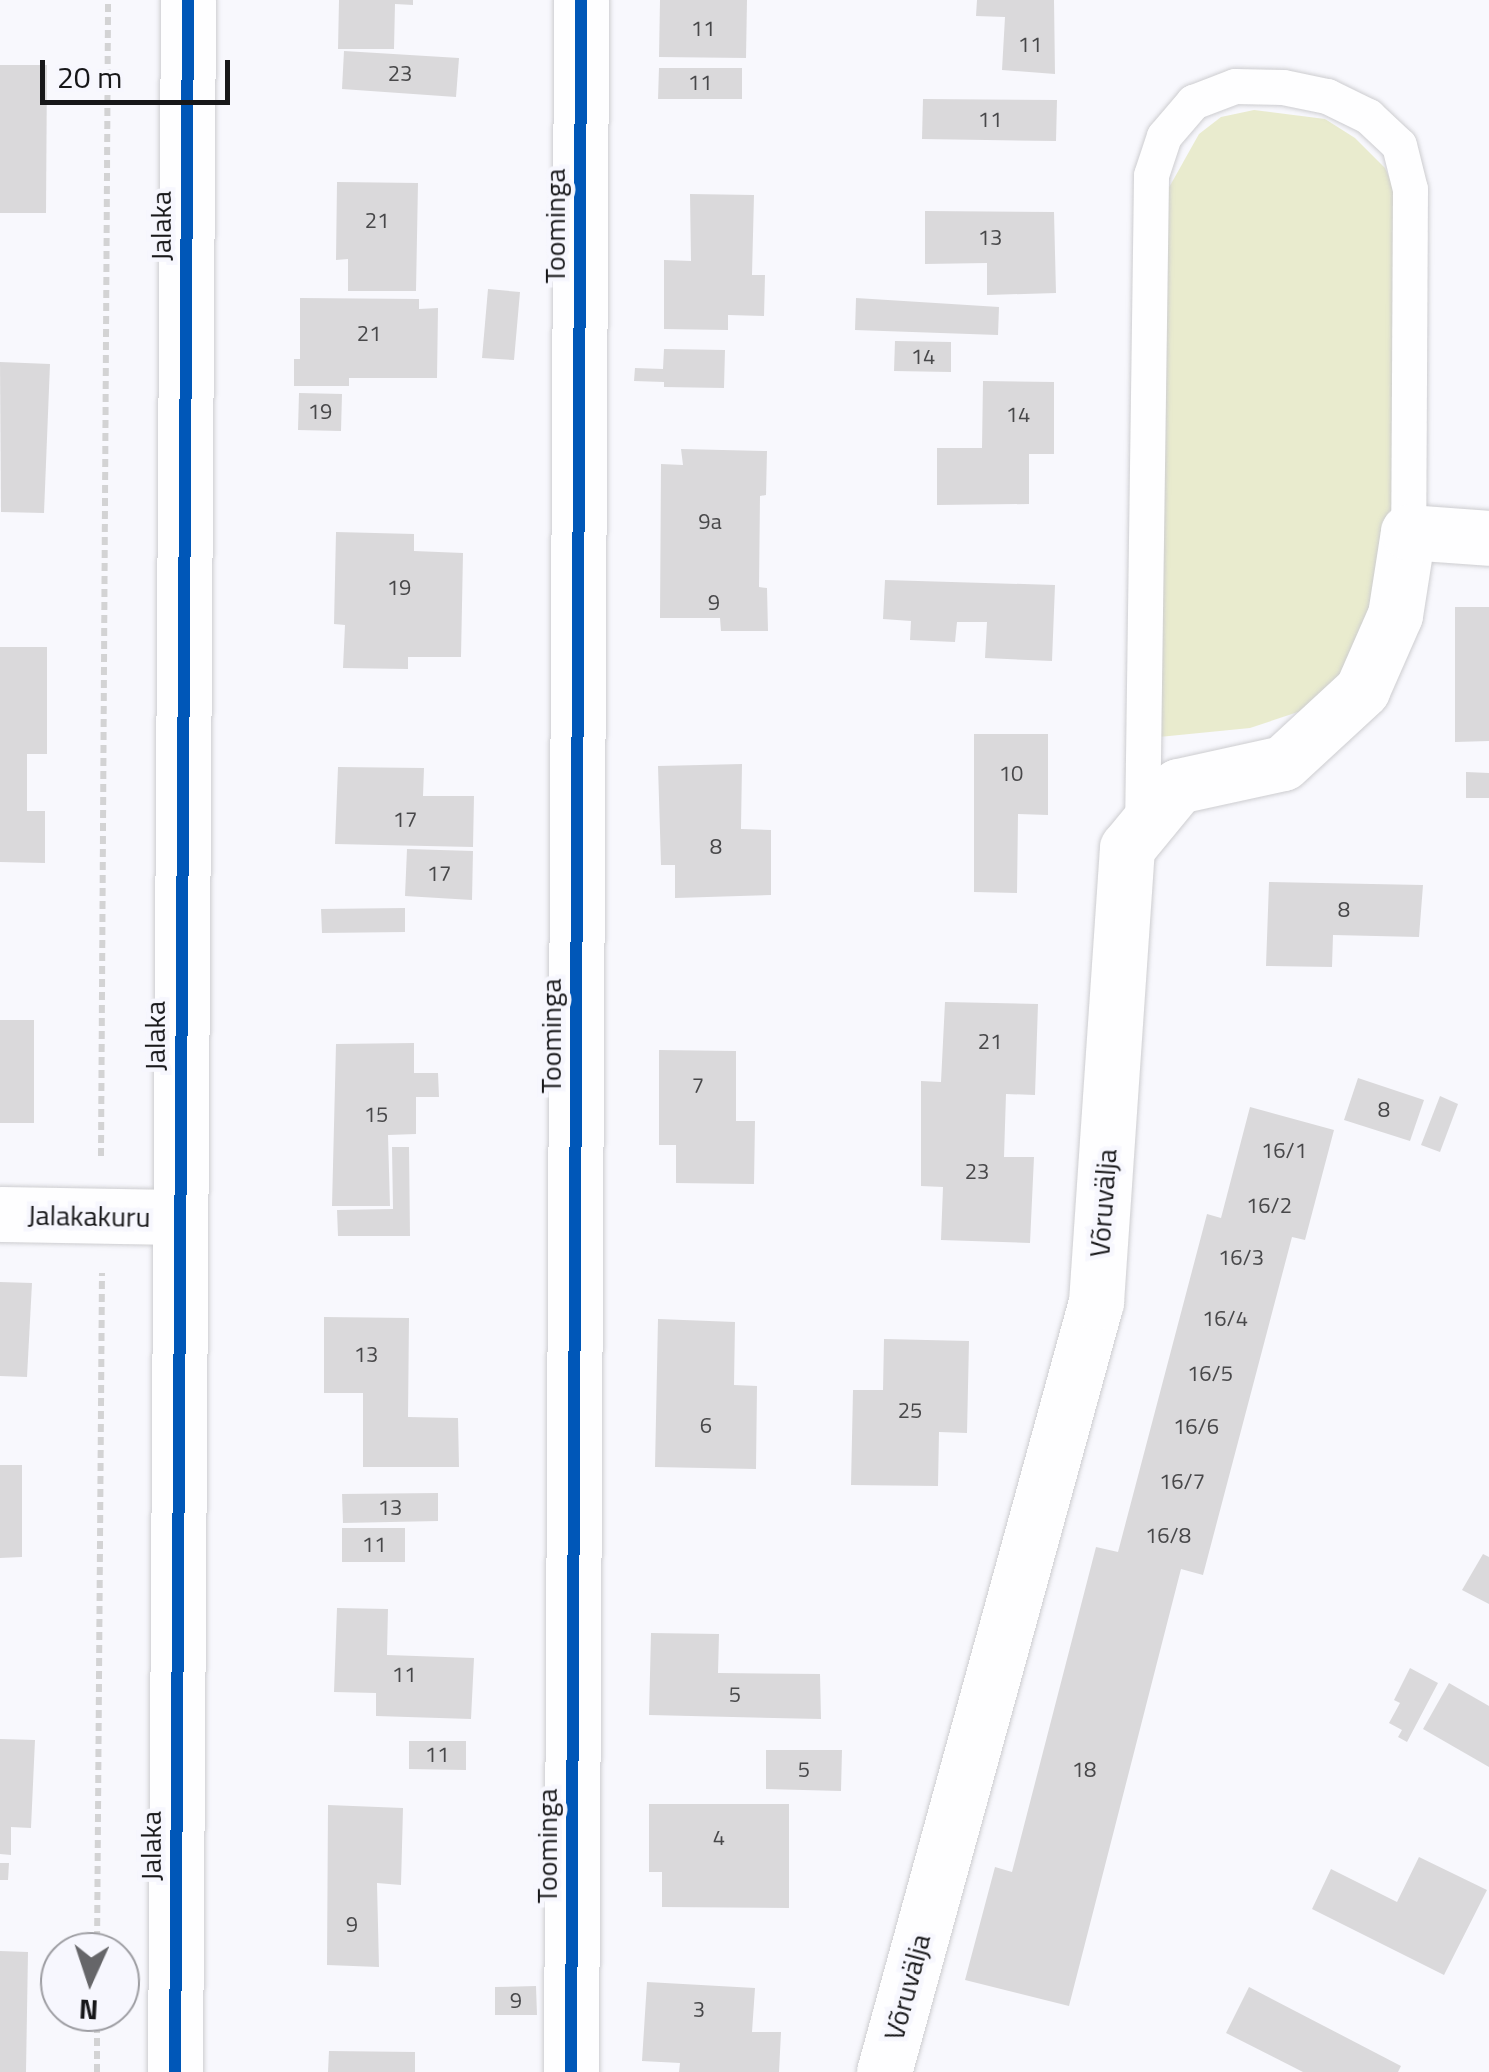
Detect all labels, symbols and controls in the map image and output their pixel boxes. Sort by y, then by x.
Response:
house number: 11 [691,16,715,42]
house number: 11 [1018,32,1042,58]
scale bar [45,40,235,102]
text: 20 m [57,54,122,100]
house number: 23 [388,61,412,87]
house number: 11 [688,70,712,96]
house number: 11 [978,107,1002,133]
street label: Toominga [538,169,572,283]
street label: Jalaka [144,191,178,261]
house number: 21 [365,208,389,234]
house number: 13 [978,225,1002,251]
house number: 21 [357,321,381,347]
house number: 14 [911,344,935,370]
house number: 19 [308,399,332,425]
house number: 14 [1006,402,1030,428]
house number: 9a [698,509,722,535]
house number: 19 [387,575,411,601]
house number: 9 [708,590,720,616]
house number: 10 [999,761,1023,787]
house number: 17 [393,807,417,833]
house number: 8 [710,834,722,860]
house number: 17 [427,861,451,887]
house number: 8 [1338,897,1350,923]
street label: Toominga [534,979,568,1093]
street label: Jalaka [138,1001,172,1071]
house number: 21 [978,1029,1002,1055]
house number: 7 [692,1073,704,1099]
house number: 8 [1378,1097,1390,1123]
house number: 15 [364,1102,388,1128]
house number: 16/1 [1261,1138,1307,1164]
street label: Võruvälja [1082,1148,1124,1258]
house number: 23 [965,1159,989,1185]
house number: 16/2 [1246,1193,1292,1219]
street label: Jalakakuru [27,1198,151,1234]
house number: 16/3 [1218,1245,1264,1271]
house number: 16/4 [1202,1306,1248,1332]
house number: 13 [354,1342,378,1368]
house number: 16/5 [1187,1361,1233,1387]
house number: 25 [898,1398,922,1424]
house number: 6 [700,1413,712,1439]
house number: 16/6 [1173,1414,1219,1440]
house number: 16/7 [1159,1469,1205,1495]
house number: 13 [378,1495,402,1521]
house number: 16/8 [1145,1523,1191,1549]
house number: 11 [362,1532,386,1558]
house number: 11 [392,1662,416,1688]
house number: 5 [729,1682,741,1708]
house number: 11 [425,1742,449,1768]
house number: 5 [798,1757,810,1783]
house number: 18 [1072,1757,1096,1783]
street label: Toominga [530,1789,564,1903]
street label: Jalaka [134,1811,168,1881]
house number: 4 [713,1825,725,1851]
house number: 9 [346,1912,358,1938]
street label: Võruvälja [877,1930,937,2044]
north arrow [40,1932,140,2032]
text: N [78,1988,99,2032]
house number: 9 [510,1988,522,2014]
house number: 3 [693,1997,705,2023]

